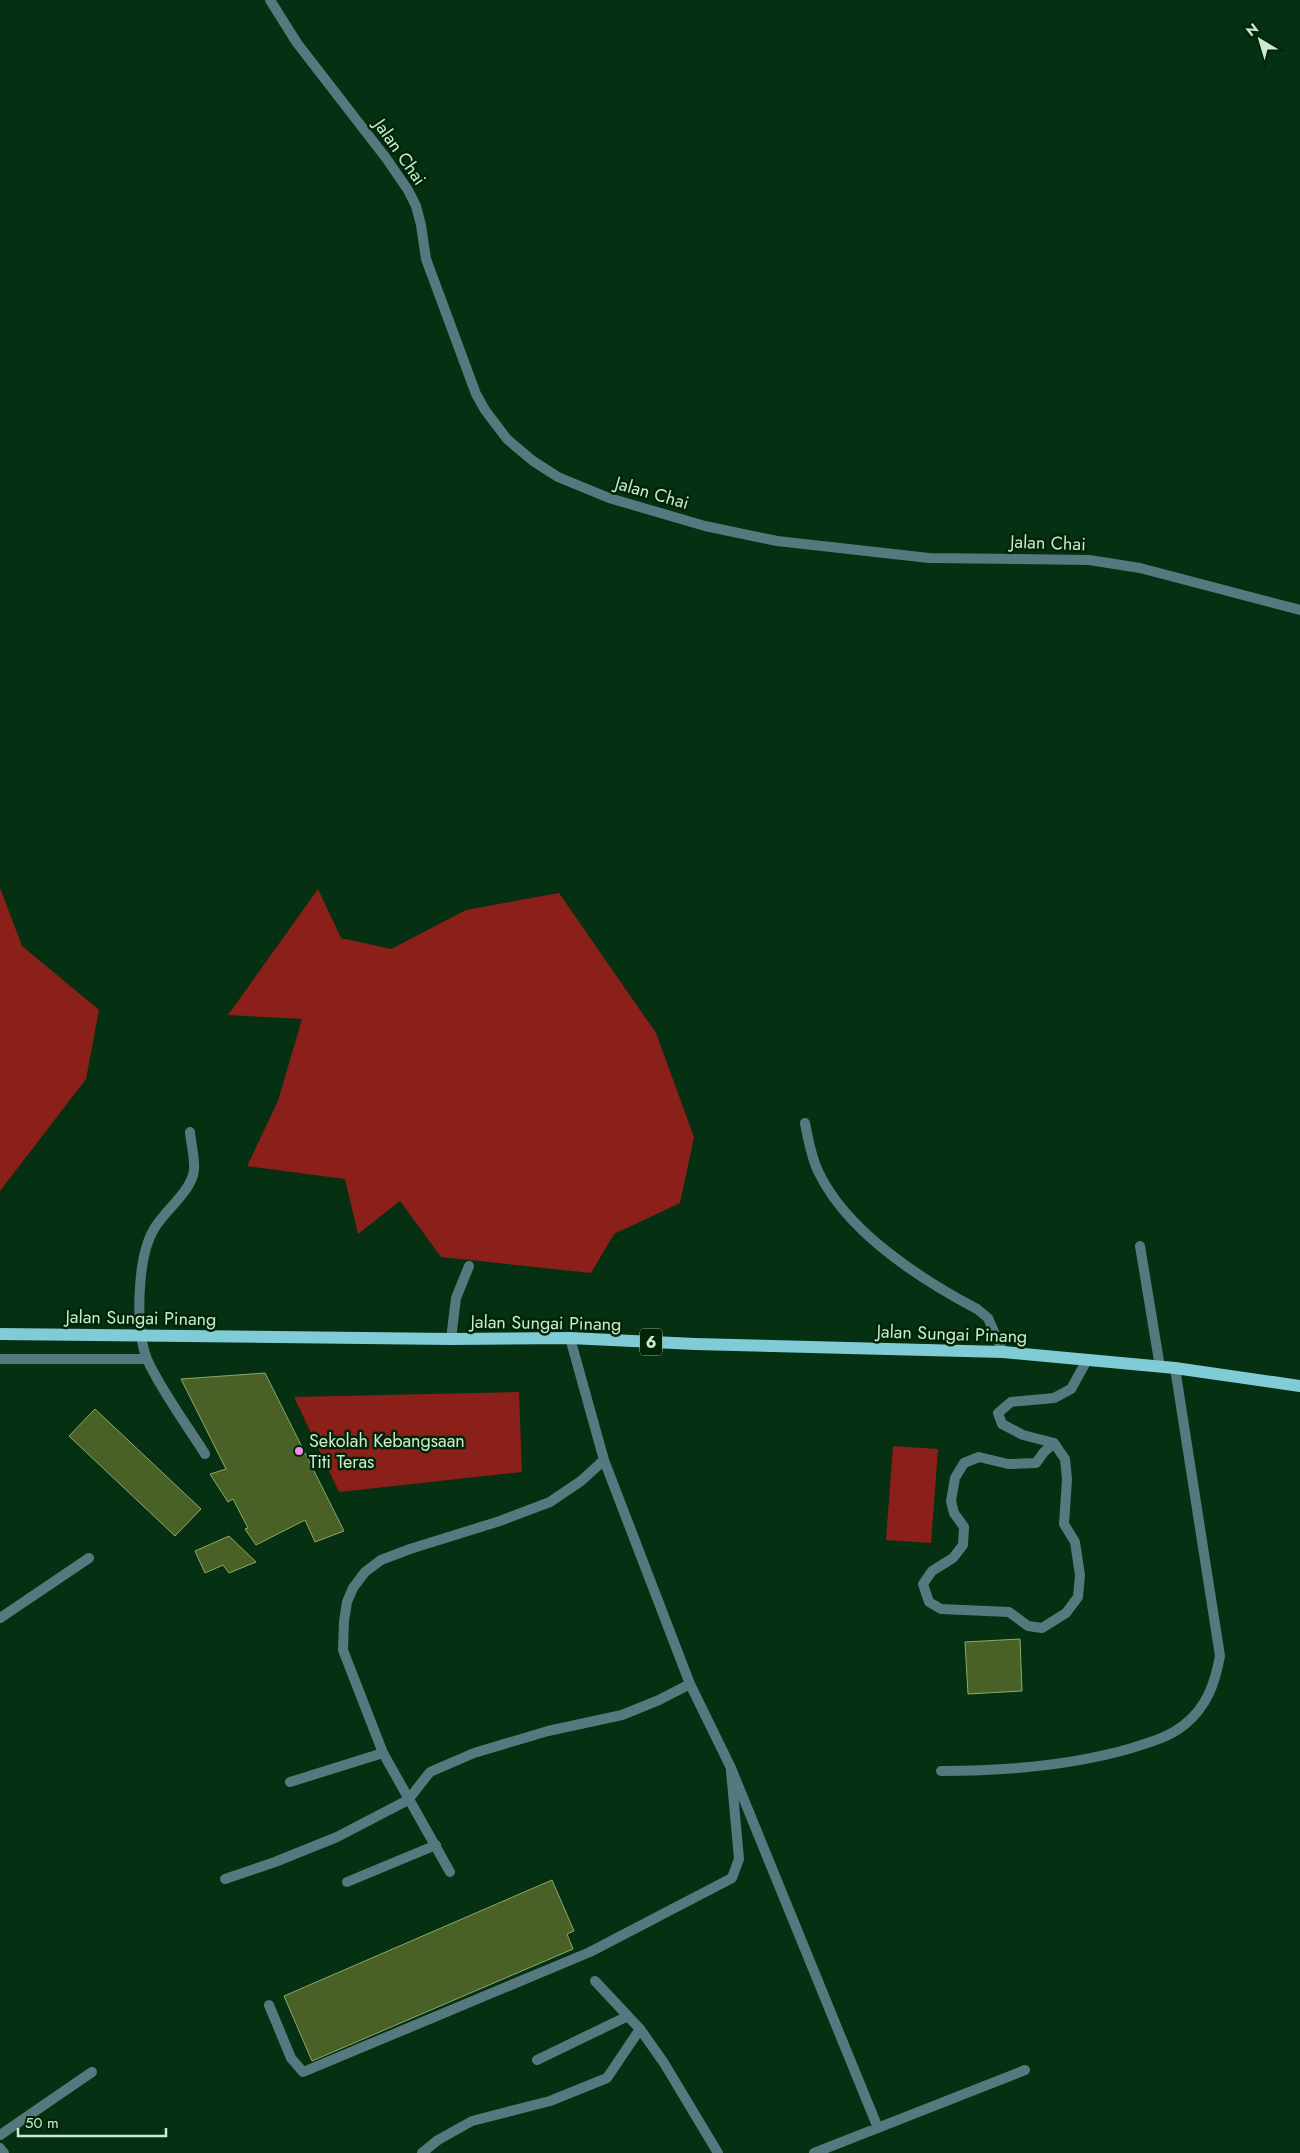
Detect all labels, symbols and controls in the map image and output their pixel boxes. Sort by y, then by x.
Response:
north arrow [1235,15,1285,65]
text: N [1241,18,1263,41]
street label: Jalan Chai [366,112,432,190]
street label: Jalan Chai [610,470,692,516]
street label: Jalan Chai [1008,529,1086,557]
street label: Jalan Sungai Pinang [63,1304,217,1332]
street label: Jalan Sungai Pinang [468,1309,622,1337]
street label: Jalan Sungai Pinang [874,1318,1028,1350]
road number: 6 [640,1328,662,1355]
place label: Sekolah Kebangsaan Titi Teras [309,1428,465,1475]
marker: Sekolah Kebangsaan Titi Teras [293,1445,305,1457]
scale bar [18,2106,165,2138]
text: 50 m [25,2112,59,2134]

